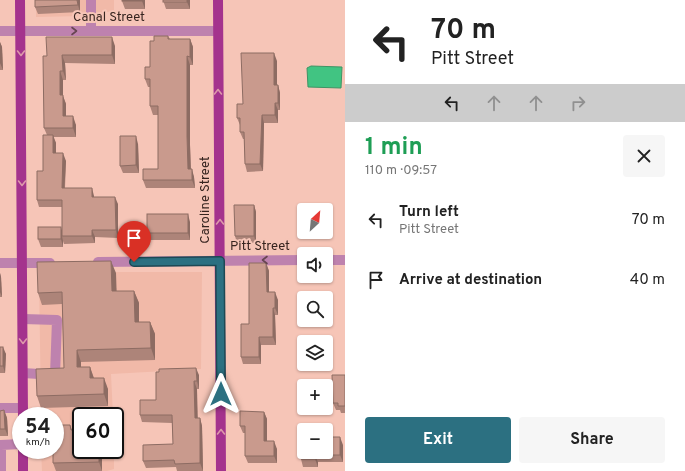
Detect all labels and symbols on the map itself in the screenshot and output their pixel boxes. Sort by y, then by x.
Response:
street label: Canal Street [73,10,145,26]
one-way arrow [71,27,77,35]
one-way arrow [17,50,25,56]
one-way arrow [214,89,223,95]
street label: Caroline Street [198,156,214,244]
one-way arrow [18,180,26,186]
north arrow [297,203,333,239]
one-way arrow [216,219,224,225]
pin [117,221,151,262]
street label: Pitt Street [230,239,290,255]
one-way arrow [262,256,268,265]
one-way arrow [19,338,27,344]
position arrow [200,373,242,415]
speed limit sign: 60 [72,407,124,459]
one-way arrow [217,429,225,435]

